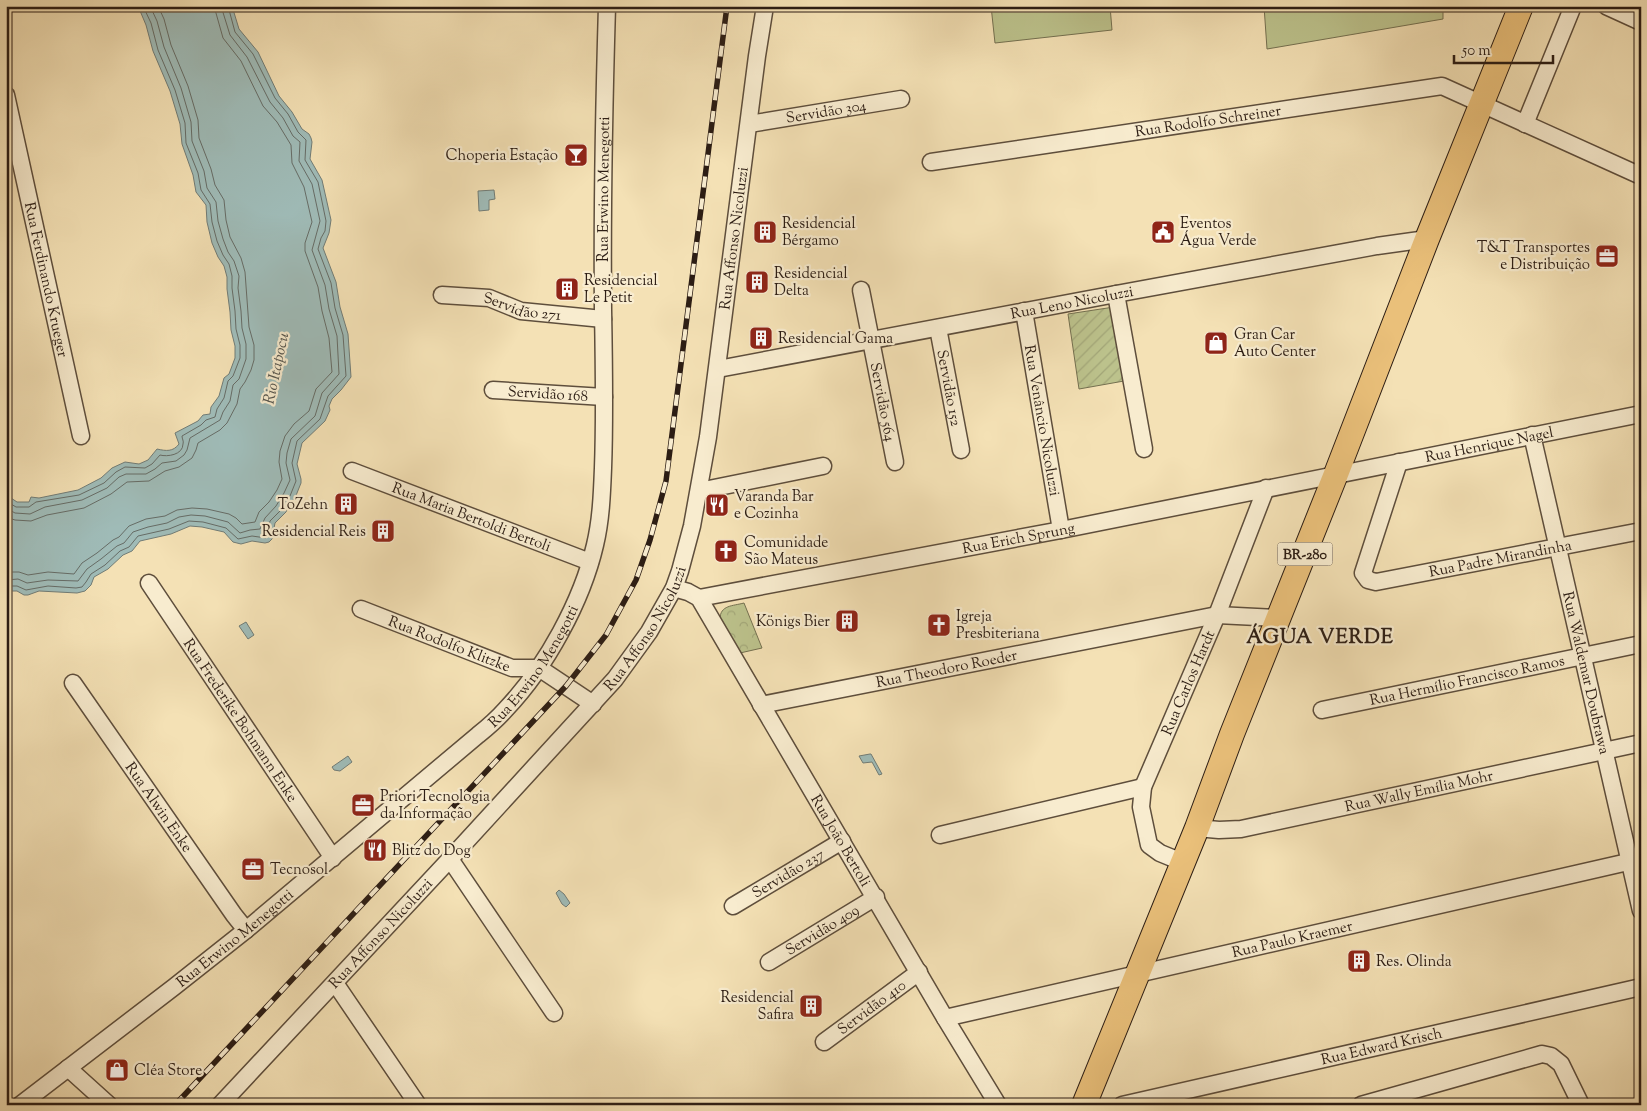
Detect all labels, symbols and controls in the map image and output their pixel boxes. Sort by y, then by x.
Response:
scale bar [1454,32,1553,64]
text: 50 m [1461,41,1491,62]
street label: Servidão 304 [785,96,868,130]
street label: Rua Rodolfo Schreiner [1134,101,1283,144]
street label: Rua Erwino Menegotti [594,116,616,262]
bar icon: Choperia Estação [563,142,589,168]
place label: Choperia Estação [445,146,558,167]
street label: Rua Affonso Nicoluzzi [715,166,755,311]
street label: Rua Ferdinando Krueger [18,200,72,360]
place label: Residencial Bérgamo [782,214,856,252]
place label: Eventos Água Verde [1180,214,1257,252]
building icon: Residencial Bérgamo [752,219,778,245]
public building icon: Eventos Água Verde [1150,219,1176,245]
place label: T&T Transportes e Distribuição [1477,238,1590,276]
office icon: T&T Transportes e Distribuição [1594,243,1620,269]
place label: Residencial Delta [774,264,848,302]
building icon: Residencial Delta [744,269,770,295]
place label: Residencial Le Petit [584,271,658,309]
building icon: Residencial Le Petit [554,276,580,302]
street label: Rua Leno Nicoluzzi [1009,282,1135,326]
street label: Servidão 271 [483,289,562,327]
building icon: Residencial Gama [748,325,774,351]
place label: Gran Car Auto Center [1234,325,1316,363]
place label: Residencial Gama [778,329,893,350]
water label: Rio Itapocu [259,330,296,406]
shop icon: Gran Car Auto Center [1203,330,1229,356]
street label: Rua Venâncio Nicoluzzi [1018,344,1064,498]
street label: Servidão 152 [930,348,965,428]
street label: Servidão 564 [864,361,900,444]
street label: Servidão 168 [507,382,589,408]
street label: Rua Henrique Nagel [1423,423,1556,469]
street label: Rua Maria Bertoldi Bertoli [388,478,554,558]
place label: Varanda Bar e Cozinha [734,487,814,525]
building icon: ToZehn [333,491,359,517]
restaurant icon: Varanda Bar e Cozinha [704,492,730,518]
place label: ToZehn [278,495,328,516]
building icon: Residencial Reis [370,518,396,544]
street label: Rua Erich Sprung [961,518,1077,560]
place label: Residencial Reis [262,522,366,543]
place label: Comunidade São Mateus [744,533,828,571]
street label: Rua Padre Mirandinha [1427,536,1574,584]
church icon: Comunidade São Mateus [713,538,739,564]
road number: BR-280 [1278,542,1332,566]
street label: Rua Affonso Nicoluzzi [600,565,693,697]
street label: Rua Waldemar Doubrawa [1556,590,1614,757]
street label: Rua Erwino Menegotti [484,602,585,733]
place label: Igreja Presbiteriana [956,607,1040,645]
building icon: Königs Bier [834,608,860,634]
street label: Rua Rodolfo Klitzke [385,612,513,678]
place label: Königs Bier [756,612,830,633]
church icon: Igreja Presbiteriana [926,612,952,638]
district label: ÁGUA VERDE [1246,623,1394,653]
street label: Rua Carlos Hardt [1157,627,1221,739]
street label: Rua Frederike Bohmann Enke [177,635,302,807]
street label: Rua Theodoro Roeder [874,646,1020,694]
street label: Rua Hermílio Francisco Ramos [1368,651,1567,712]
street label: Rua Alwin Enke [119,758,197,857]
street label: Rua Wally Emília Mohr [1343,766,1496,818]
place label: Priori Tecnologia da Informação [380,787,490,825]
street label: Rua João Bertoli [804,791,875,891]
office icon: Priori Tecnologia da Informação [350,792,376,818]
restaurant icon: Blitz do Dog [362,837,388,863]
place label: Blitz do Dog [392,841,471,862]
street label: Servidão 237 [749,845,829,904]
office icon: Tecnosol [240,856,266,882]
place label: Tecnosol [270,860,328,881]
street label: Rua Affonso Nicoluzzi [325,875,438,994]
street label: Rua Erwino Menegotti [172,885,299,993]
street label: Servidão 409 [782,901,864,962]
street label: Rua Paulo Kraemer [1230,916,1355,964]
building icon: Res. Olinda [1346,948,1372,974]
place label: Res. Olinda [1376,952,1452,973]
street label: Servidão 410 [834,976,911,1041]
place label: Residencial Safira [720,988,794,1026]
building icon: Residencial Safira [798,993,824,1019]
street label: Rua Edward Krisch [1319,1023,1445,1071]
shop icon: Cléa Store [104,1057,130,1083]
place label: Cléa Store [134,1061,202,1082]

